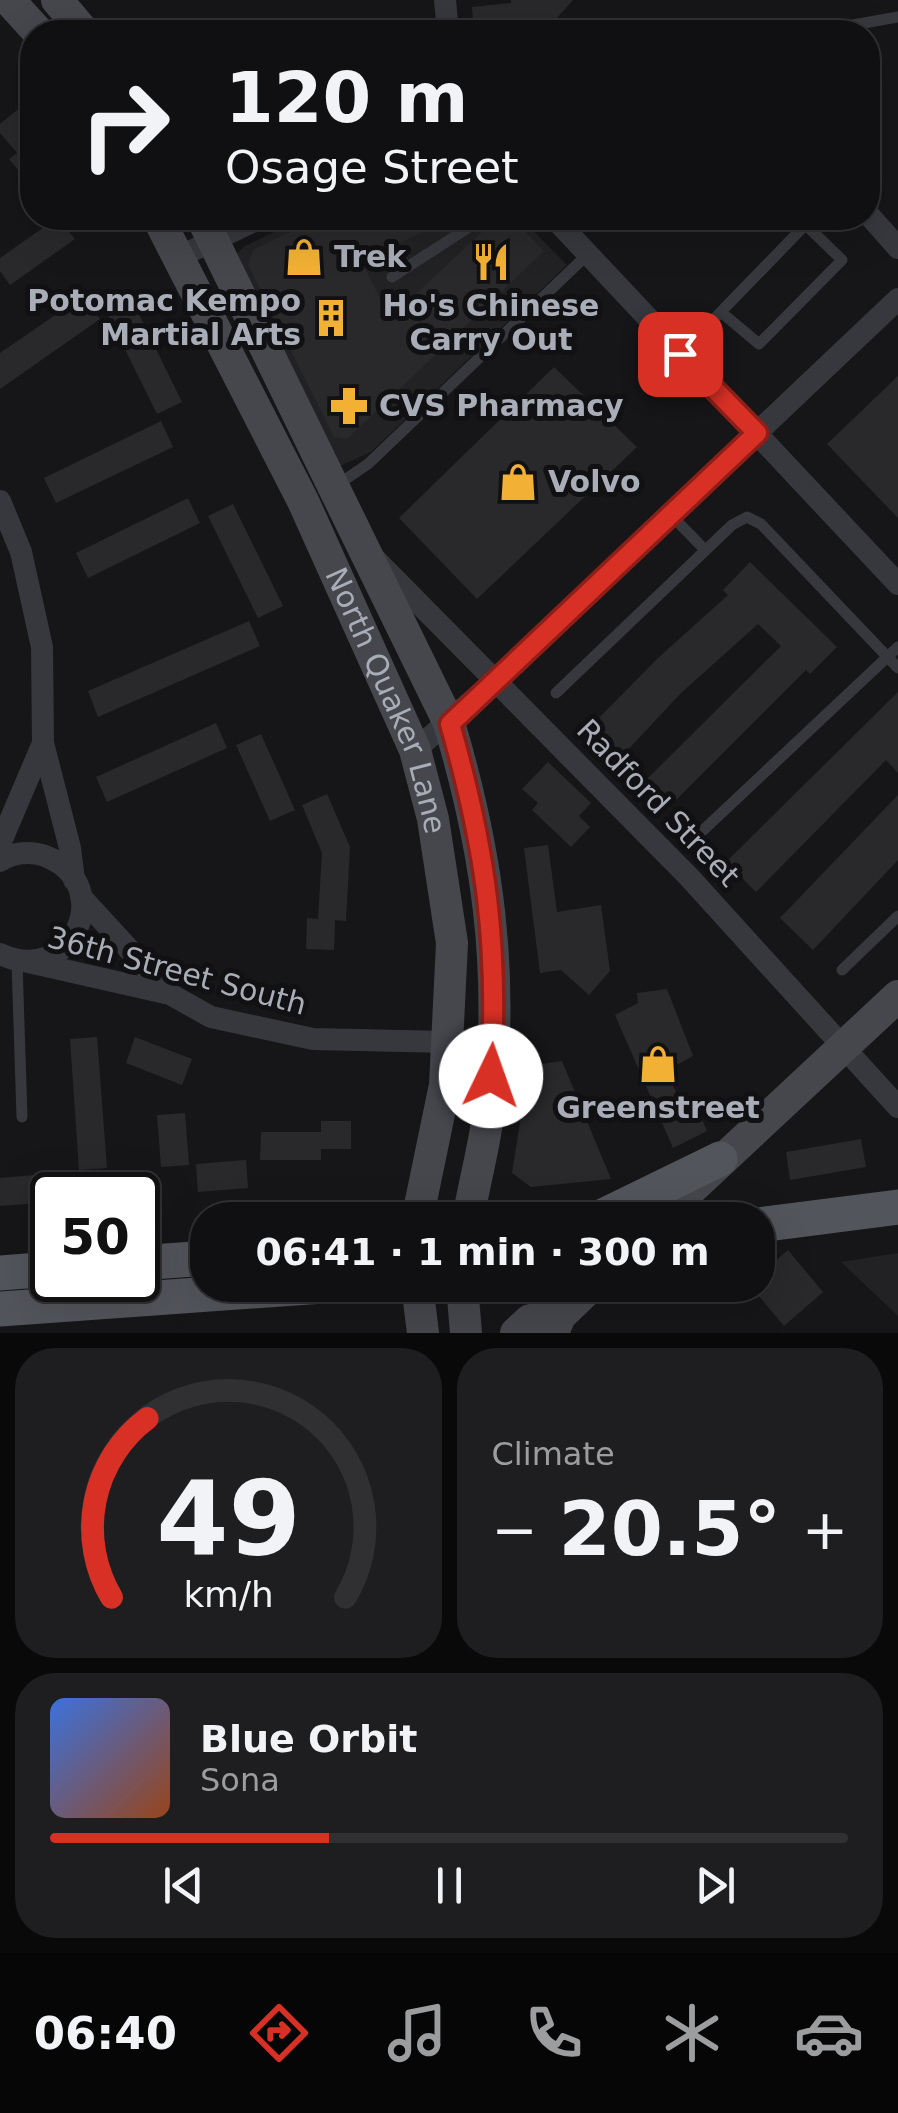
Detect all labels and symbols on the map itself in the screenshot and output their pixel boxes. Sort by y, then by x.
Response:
shop icon: Trek [283,236,325,278]
place label: Trek [334,239,407,274]
restaurant icon: Ho's Chinese Carry Out [470,241,512,283]
place label: Potomac Kempo Martial Arts [27,283,301,352]
place label: Ho's Chinese Carry Out [383,288,599,357]
building icon: Potomac Kempo Martial Arts [310,297,352,339]
pin [638,312,723,397]
pharmacy icon: CVS Pharmacy [328,385,370,427]
place label: CVS Pharmacy [379,388,624,423]
shop icon: Volvo [497,461,539,503]
place label: Volvo [548,464,641,499]
street label: North Quaker Lane [318,562,453,836]
street label: Radford Street [570,712,747,893]
street label: 36th Street South [44,919,310,1022]
position arrow [439,1024,543,1128]
shop icon: Greenstreet [637,1043,679,1085]
place label: Greenstreet [556,1090,760,1125]
speed limit sign: 50 [30,1172,160,1302]

